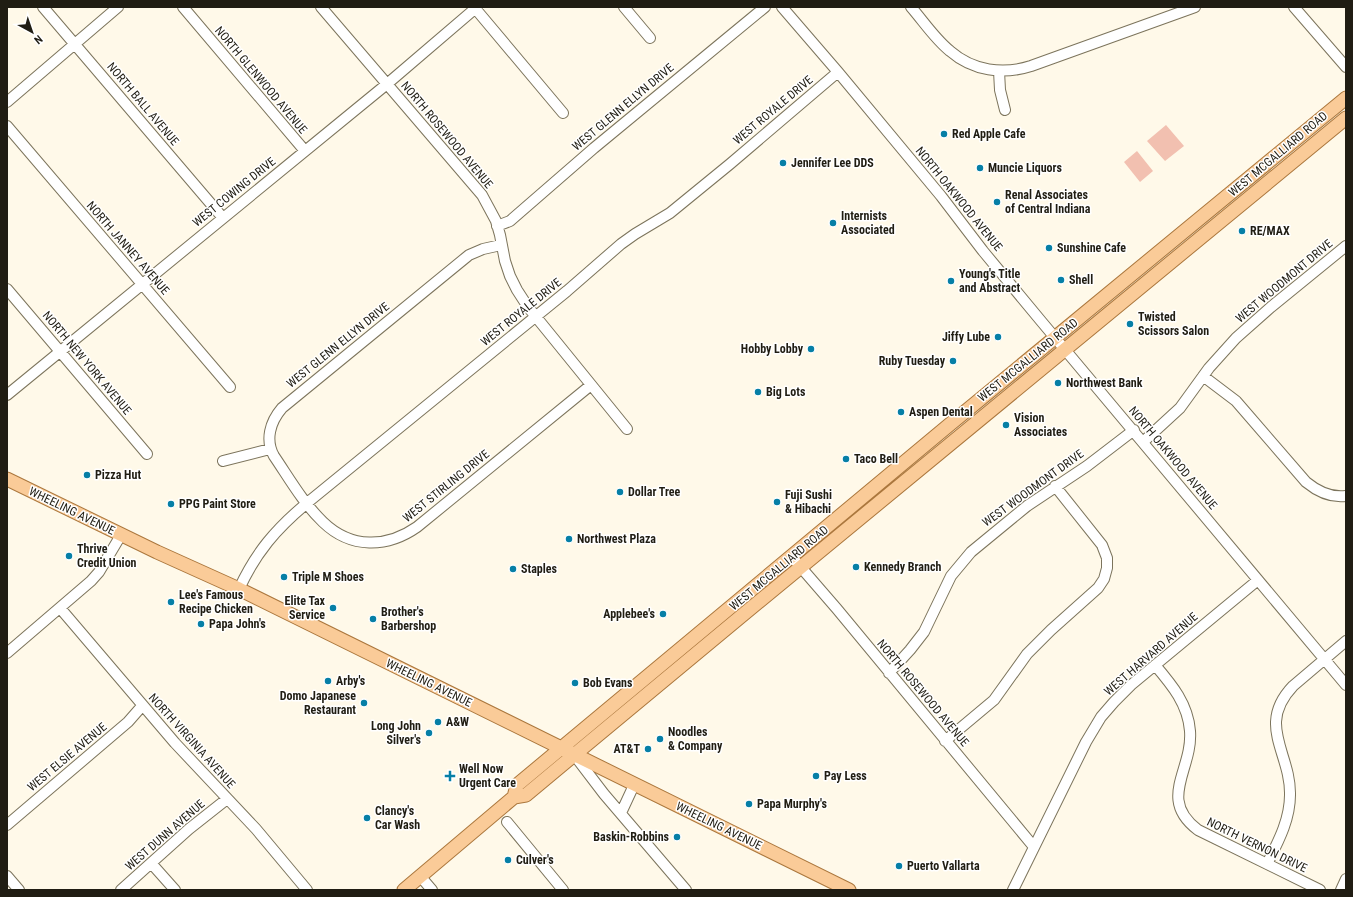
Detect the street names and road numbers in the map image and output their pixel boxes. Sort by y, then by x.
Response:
street label: NORTH GLENWOOD AVENUE [212,24,310,136]
street label: NORTH BALL AVENUE [104,60,182,148]
street label: WEST GLENN ELLYN DRIVE [570,61,676,153]
street label: WEST ROYALE DRIVE [730,73,816,147]
street label: NORTH ROSEWOOD AVENUE [398,79,496,191]
street label: WEST MCGALLIARD ROAD [1226,108,1330,199]
street label: NORTH OAKWOOD AVENUE [913,144,1005,254]
street label: WEST COWING DRIVE [190,154,278,230]
street label: NORTH JANNEY AVENUE [84,199,172,297]
street label: WEST WOODMONT DRIVE [1233,236,1335,325]
street label: WEST ROYALE DRIVE [478,275,564,349]
street label: WEST GLENN ELLYN DRIVE [284,299,392,391]
street label: NORTH NEW YORK AVENUE [40,308,134,418]
street label: WEST MCGALLIARD ROAD [975,315,1081,405]
street label: NORTH OAKWOOD AVENUE [1126,404,1220,512]
street label: WEST STIRLING DRIVE [400,447,492,525]
street label: WEST WOODMONT DRIVE [980,447,1086,529]
street label: WHEELING AVENUE [27,484,117,538]
street label: WEST MCGALLIARD ROAD [727,522,831,613]
street label: WEST HARVARD AVENUE [1101,610,1201,698]
street label: NORTH ROSEWOOD AVENUE [874,637,972,749]
street label: WHEELING AVENUE [384,656,474,710]
street label: NORTH VIRGINIA AVENUE [146,691,238,791]
street label: WEST ELSIE AVENUE [25,720,109,794]
street label: WEST DUNN AVENUE [122,797,208,873]
street label: WHEELING AVENUE [674,799,764,853]
street label: NORTH VERNON DRIVE [1205,815,1309,875]

